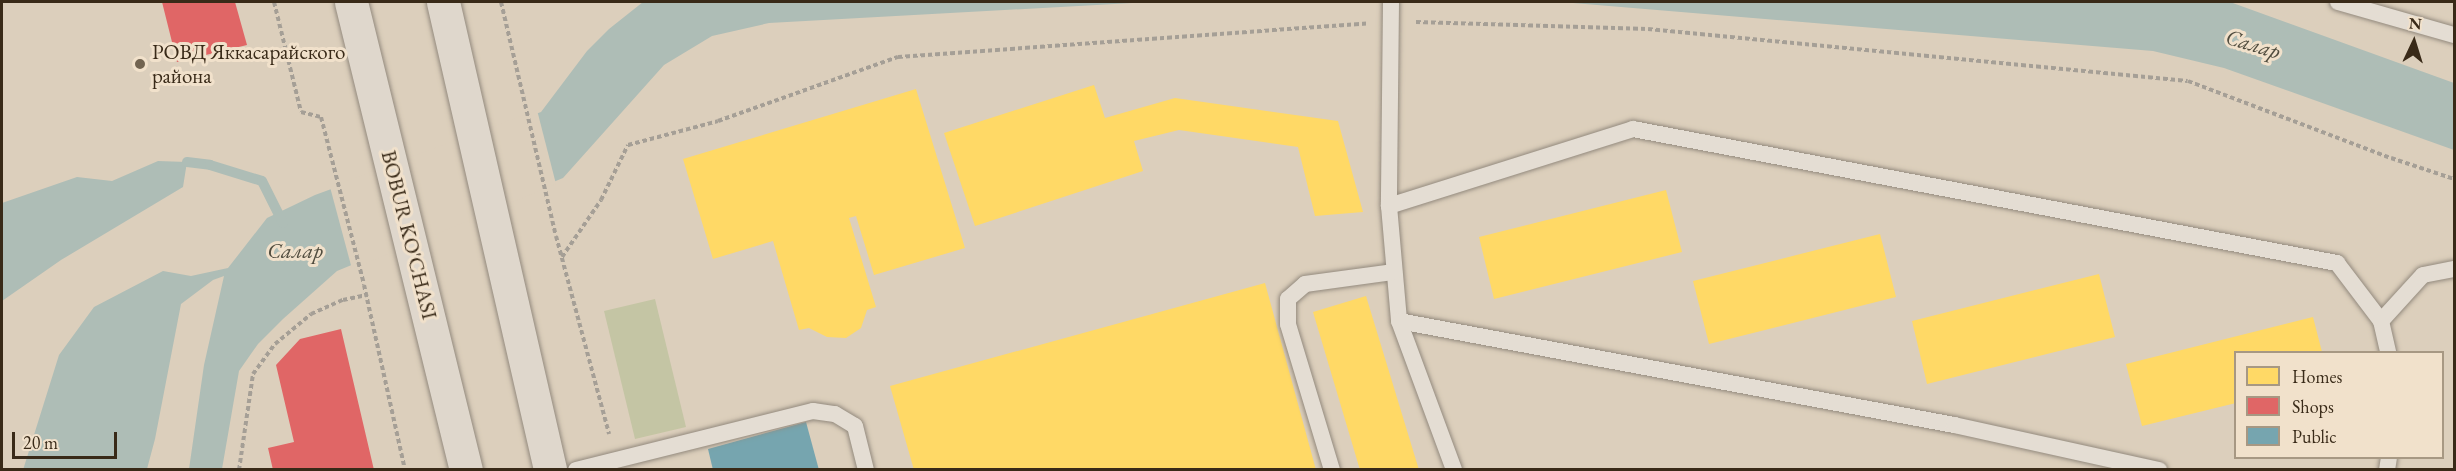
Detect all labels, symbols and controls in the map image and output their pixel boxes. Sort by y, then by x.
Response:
north arrow [2384,12,2444,72]
text: N [2408,13,2422,34]
water label: Салар [2223,23,2283,65]
place label: РОВД Яккасарайского района [152,39,345,89]
marker: РОВД Яккасарайского района [133,57,147,71]
street label: BOBUR KO'CHASI [376,148,442,322]
water label: Салар [267,238,323,264]
legend [2234,351,2444,459]
text: Homes [2292,365,2342,388]
text: Shops [2292,395,2334,418]
scale bar [15,420,120,458]
text: Public [2292,425,2336,448]
text: 20 m [23,431,58,454]

